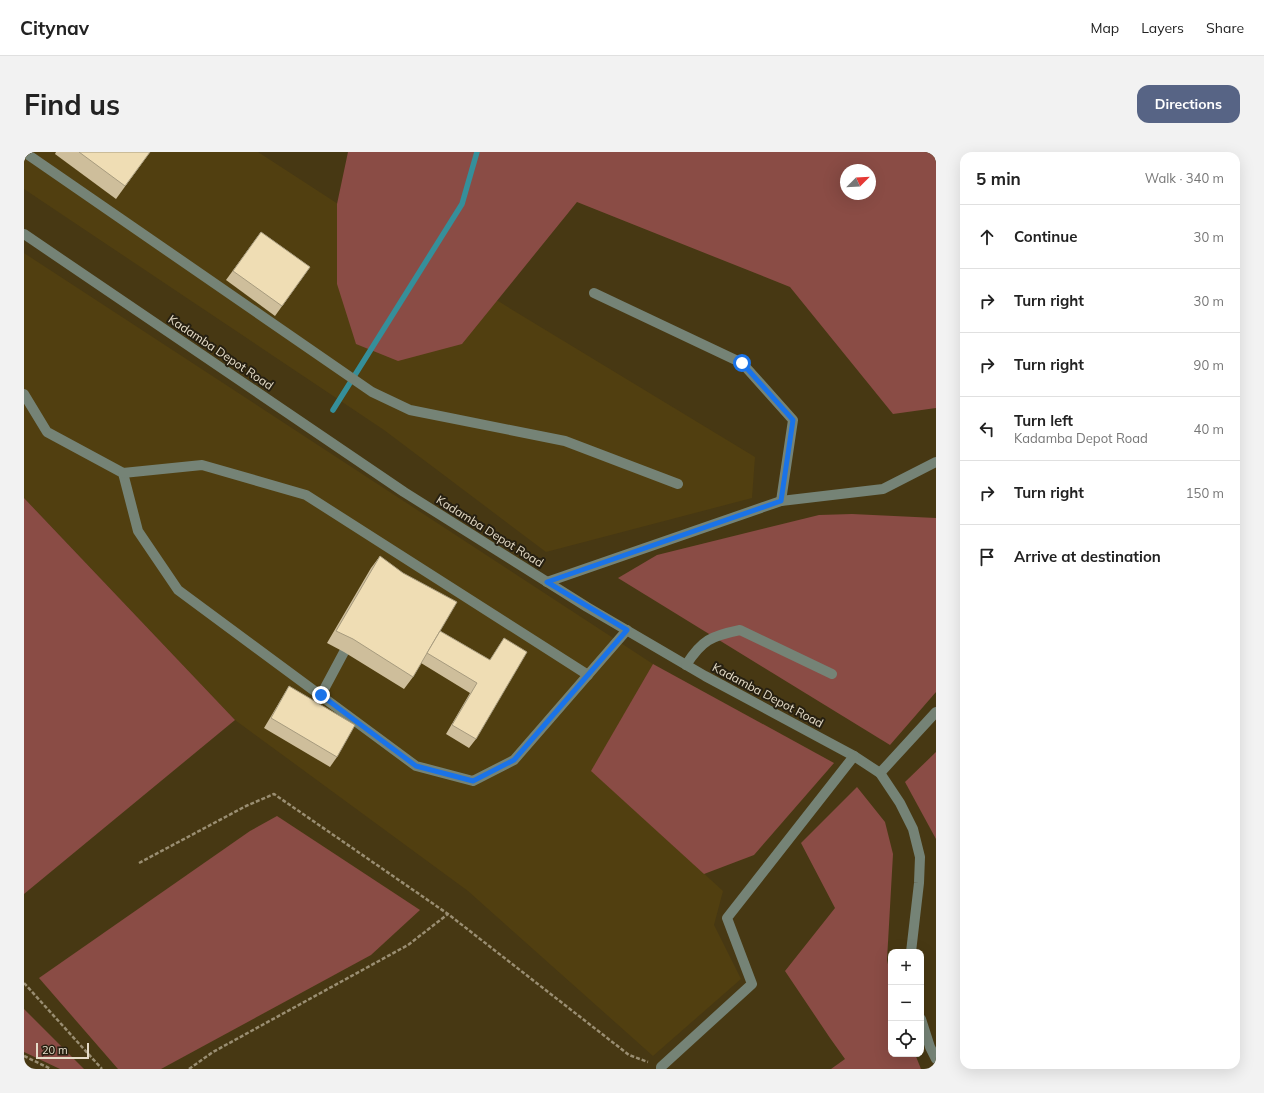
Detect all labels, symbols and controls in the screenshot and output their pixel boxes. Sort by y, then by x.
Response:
text: Citynav [20,16,89,40]
text: Map [1090,19,1119,37]
text: Layers [1141,19,1184,37]
text: Share [1206,19,1244,37]
button: Directions [1137,85,1240,123]
text: Find us [24,87,120,122]
north arrow [840,164,876,200]
text: 5 min [976,168,1021,189]
text: Walk · 340 m [1145,170,1224,186]
icon: ahead [976,226,998,248]
text: Continue [1014,227,1077,246]
text: 30 m [1194,229,1224,245]
icon: right [976,290,998,312]
text: Turn right [1014,291,1084,310]
text: 30 m [1194,293,1224,309]
street label: Kadamba Depot Road [166,311,276,393]
route start [733,354,751,372]
icon: right [976,354,998,376]
text: Turn right [1014,355,1084,374]
text: 90 m [1194,357,1224,373]
text: Turn left [1014,411,1073,430]
icon: left [976,418,998,440]
text: 40 m [1194,421,1224,437]
text: Kadamba Depot Road [1014,430,1148,446]
icon: right [976,482,998,504]
text: Turn right [1014,483,1084,502]
text: 150 m [1186,485,1224,501]
street label: Kadamba Depot Road [434,492,546,570]
icon: arrive [976,546,998,568]
text: Arrive at destination [1014,547,1161,566]
street label: Kadamba Depot Road [710,659,826,731]
route end [312,686,330,704]
map controls [888,949,924,1057]
button: + [888,949,924,985]
button: − [888,985,924,1021]
button: locate [888,1021,924,1057]
scale bar [36,1041,89,1060]
text: 20 m [42,1043,68,1057]

